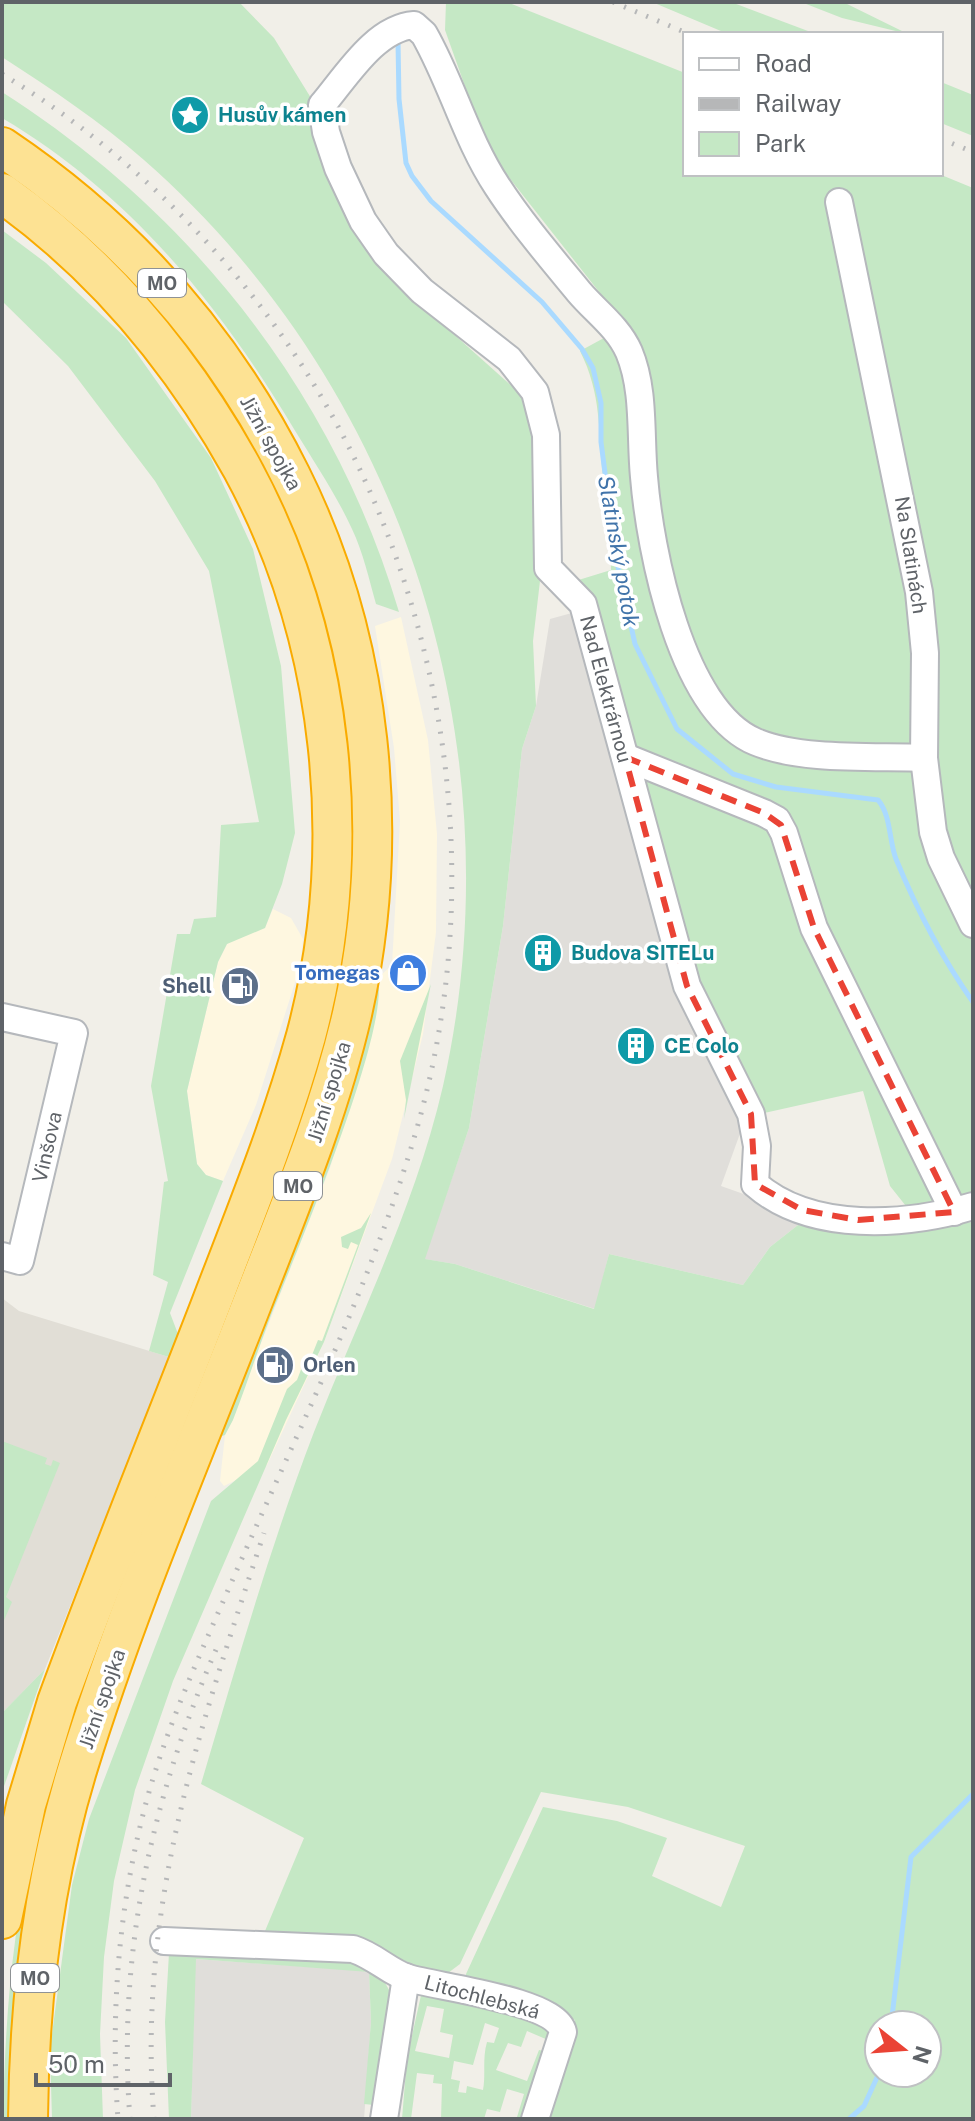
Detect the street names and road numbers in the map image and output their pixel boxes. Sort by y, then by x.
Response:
road number: MO [138,269,186,297]
street label: Jižní spojka [235,392,307,494]
street label: Na Slatinách [890,495,932,615]
street label: Nad Elektrárnou [575,613,637,765]
street label: Jižní spojka [302,1039,356,1145]
street label: Vinšova [27,1109,67,1185]
road number: MO [274,1172,322,1200]
street label: Jižní spojka [74,1646,130,1752]
road number: MO [11,1964,59,1992]
street label: Litochlebská [422,1970,542,2024]

